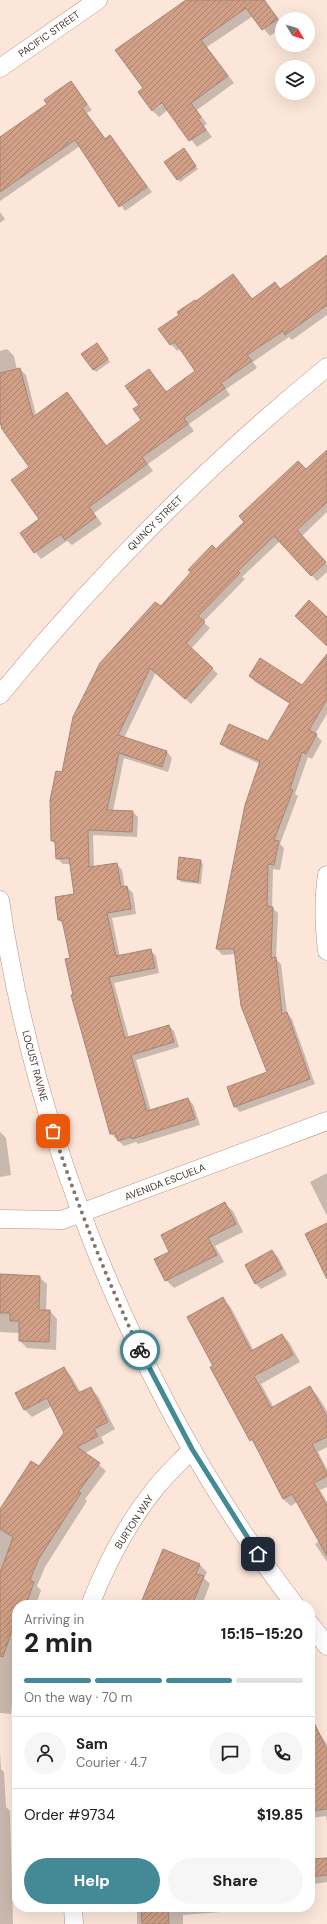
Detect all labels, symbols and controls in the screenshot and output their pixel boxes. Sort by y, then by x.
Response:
street label: PACIFIC STREET [16,8,83,60]
north arrow [275,12,315,52]
map controls [275,12,315,100]
button: layers [275,60,315,100]
street label: QUINCY STREET [125,492,186,553]
street label: LOCUST RAVINE [19,1029,51,1103]
pin [36,1114,70,1148]
icon: bag [42,1120,64,1142]
street label: AVENIDA ESCUELA [123,1160,208,1203]
courier [120,1330,160,1370]
icon: bike [129,1339,151,1361]
street label: BURTON WAY [112,1492,156,1551]
pin [241,1537,275,1571]
icon: home [247,1543,269,1565]
text: Arriving in [24,1611,84,1628]
text: 15:15–15:20 [221,1624,303,1644]
text: 2 min [24,1626,93,1660]
text: On the way · 70 m [24,1689,132,1706]
button: person [24,1732,66,1774]
button: chat [209,1732,251,1774]
button: phone [261,1732,303,1774]
text: Sam [76,1734,108,1754]
text: Courier · 4.7 [76,1754,147,1771]
text: Order #9734 [24,1805,115,1825]
text: $19.85 [257,1805,303,1825]
button: Help [24,1858,160,1904]
button: Share [168,1858,303,1904]

